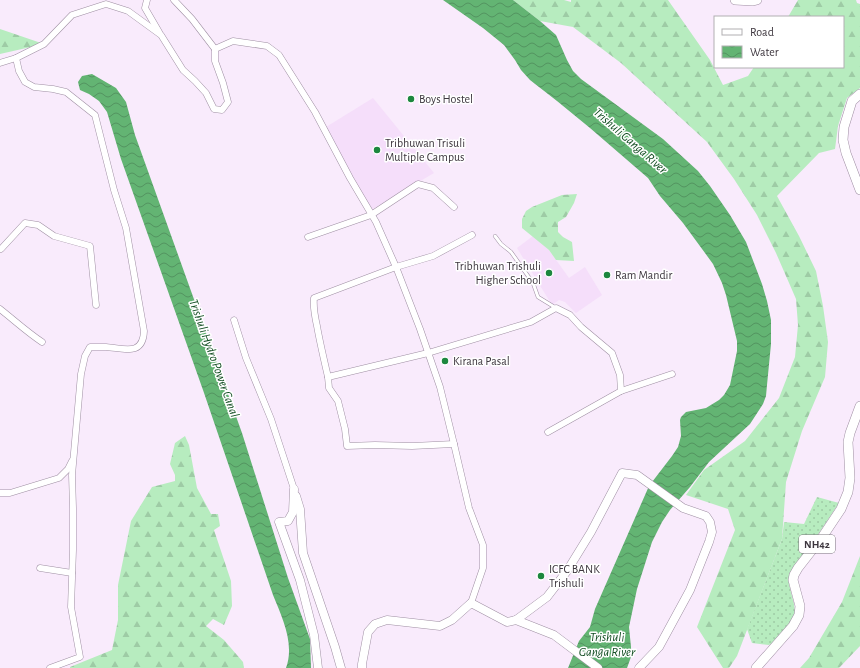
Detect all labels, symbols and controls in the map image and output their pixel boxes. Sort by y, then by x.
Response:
legend [714,16,844,68]
text: Road [750,26,774,38]
text: Water [750,46,779,58]
place label: Boys Hostel [419,93,473,106]
marker: Boys Hostel [406,94,416,104]
water label: Trishuli Ganga River [591,106,670,177]
place label: Tribhuwan Trisuli Multiple Campus [385,137,465,163]
marker: Tribhuwan Trisuli Multiple Campus [372,145,382,155]
place label: Tribhuwan Trishuli Higher School [455,260,541,286]
marker: Tribhuwan Trishuli Higher School [544,268,554,278]
place label: Ram Mandir [615,269,673,281]
marker: Ram Mandir [602,270,612,280]
water label: Trishuli Hydro Power Canal [186,298,241,419]
place label: Kirana Pasal [453,355,510,367]
marker: Kirana Pasal [440,356,450,366]
road number: NH42 [799,535,835,553]
place label: ICFC BANK Trishuli [549,563,600,589]
marker: ICFC BANK Trishuli [536,571,546,581]
water label: Trishuli Ganga River [579,631,636,659]

